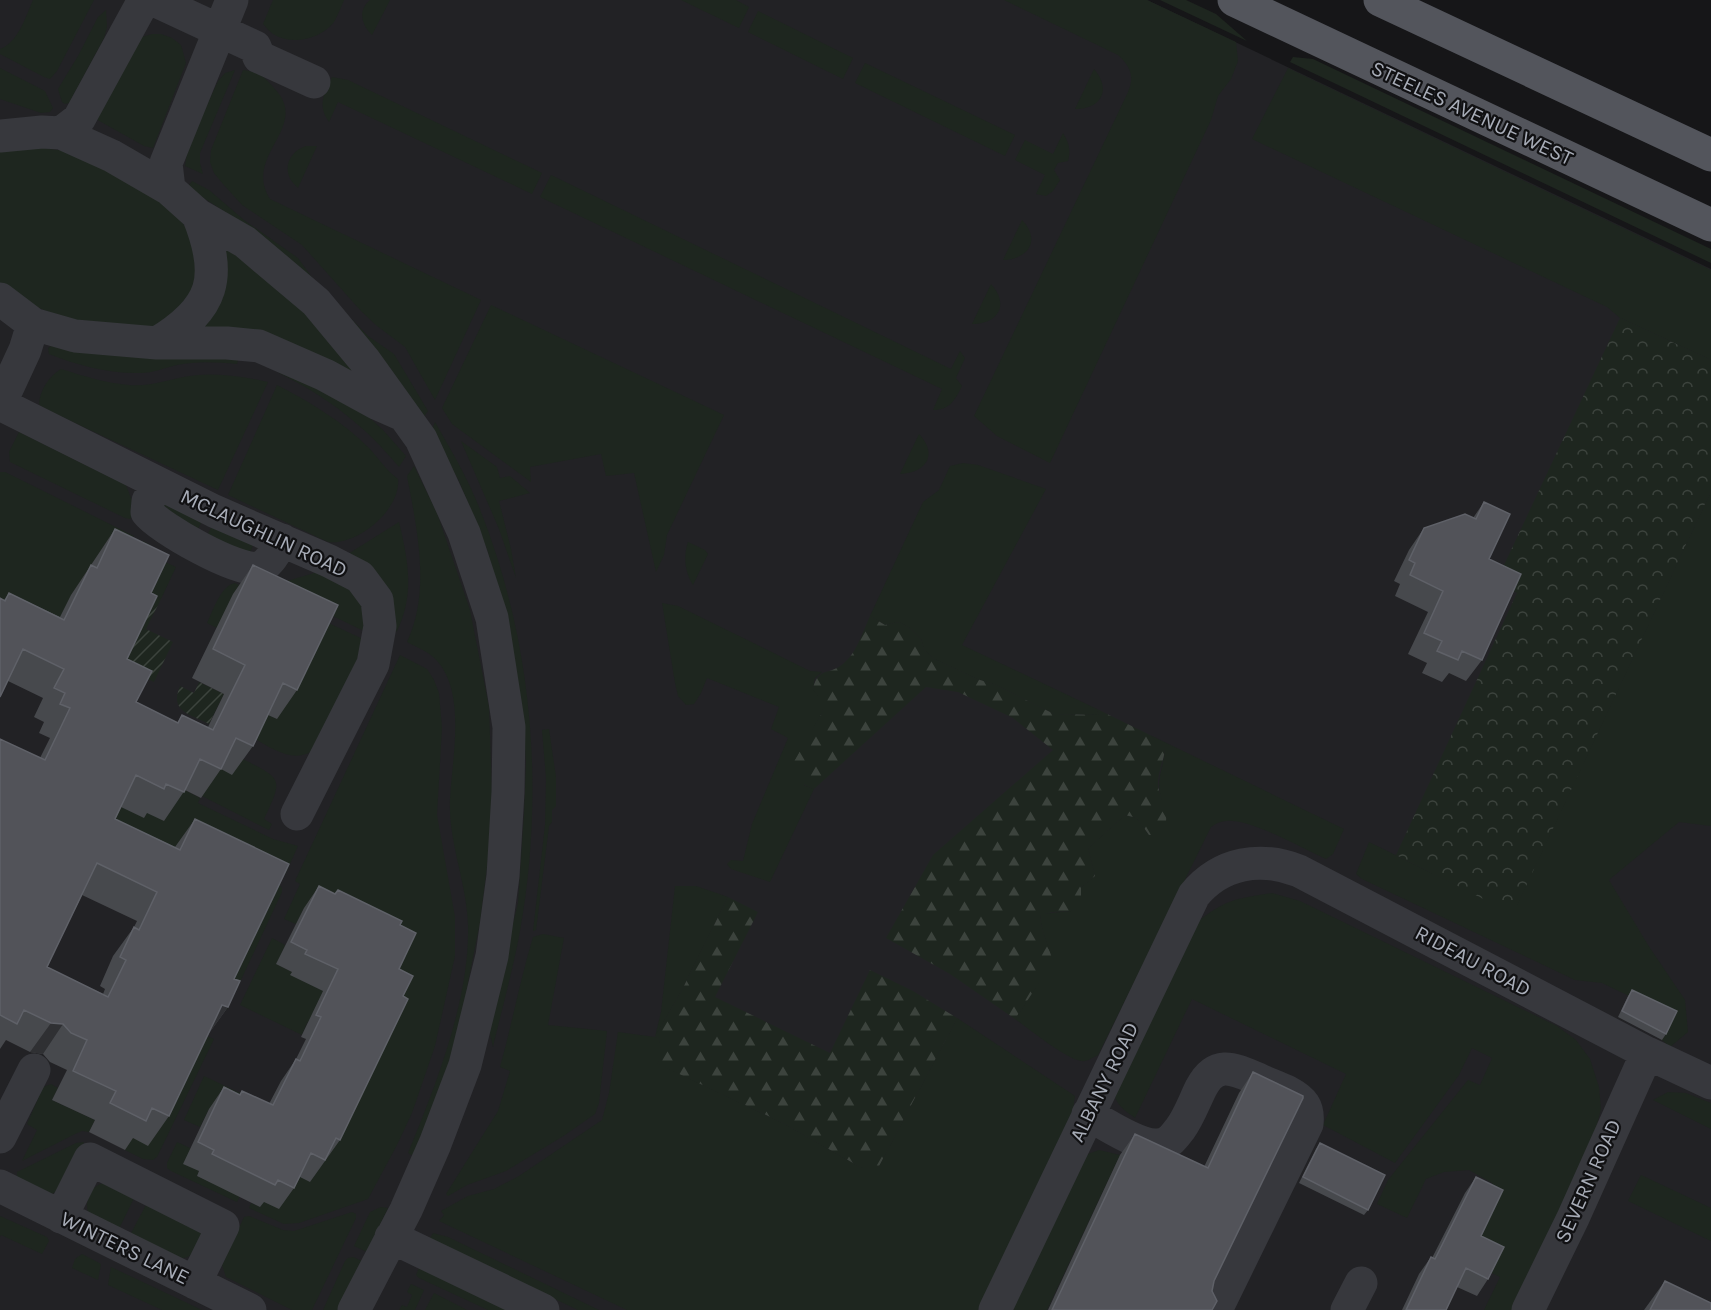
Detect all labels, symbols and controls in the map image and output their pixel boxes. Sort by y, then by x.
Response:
street label: STEELES AVENUE WEST [1367,56,1577,171]
street label: MCLAUGHLIN ROAD [177,484,351,582]
street label: RIDEAU ROAD [1411,920,1535,1002]
street label: ALBANY ROAD [1065,1018,1143,1146]
street label: SEVERN ROAD [1550,1116,1626,1246]
street label: WINTERS LANE [57,1207,193,1289]

